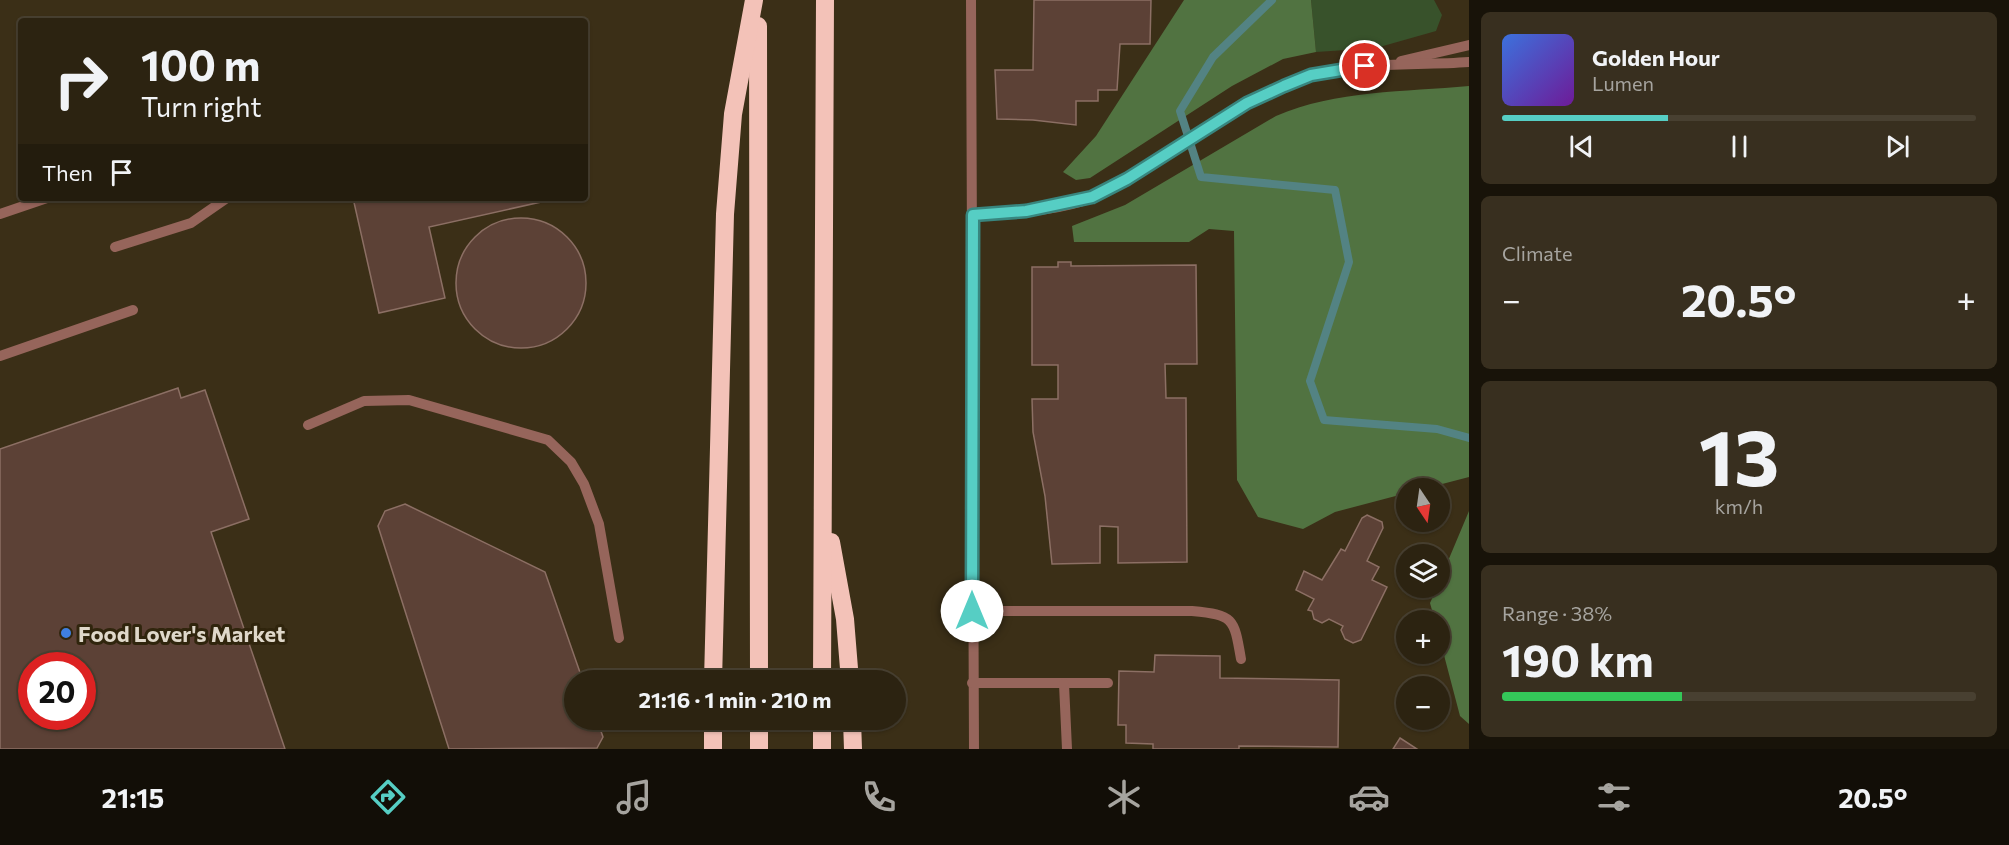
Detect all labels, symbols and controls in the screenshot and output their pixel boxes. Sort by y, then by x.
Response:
text: 100 m [141,38,261,90]
pin [1339,40,1390,91]
icon: right [42,42,120,120]
text: Golden Hour [1592,44,1720,71]
icon: arrive [1348,49,1381,82]
text: Lumen [1592,71,1654,95]
text: Turn right [141,90,261,123]
icon: previous [1565,130,1598,163]
icon: pause [1723,130,1756,163]
icon: next [1881,130,1914,163]
icon: arrive [105,156,138,189]
text: Then [42,159,93,186]
text: Climate [1502,241,1572,265]
text: 20.5° [1681,271,1796,326]
text: − [1502,278,1521,319]
text: + [1957,278,1976,319]
text: 13 [1699,407,1779,502]
north arrow [1396,478,1450,532]
map controls [1396,478,1450,730]
text: km/h [1715,494,1763,518]
button: layers [1396,544,1450,598]
position arrow [940,579,1004,643]
text: Range · 38% [1502,601,1612,625]
button: + [1396,610,1450,664]
place label: Food Lover's Market [78,620,285,647]
marker: Food Lover's Market [59,626,73,640]
text: 190 km [1502,631,1654,686]
speed limit sign: 20 [18,652,96,730]
button: − [1396,676,1450,730]
text: 21:16 · 1 min · 210 m [639,686,831,713]
icon: directions [367,776,409,818]
icon: music [613,776,655,818]
icon: phone [858,776,900,818]
icon: climate [1103,776,1145,818]
icon: car [1348,776,1390,818]
icon: filters [1593,776,1635,818]
text: 21:15 [102,781,164,814]
text: 20.5° [1838,781,1907,814]

